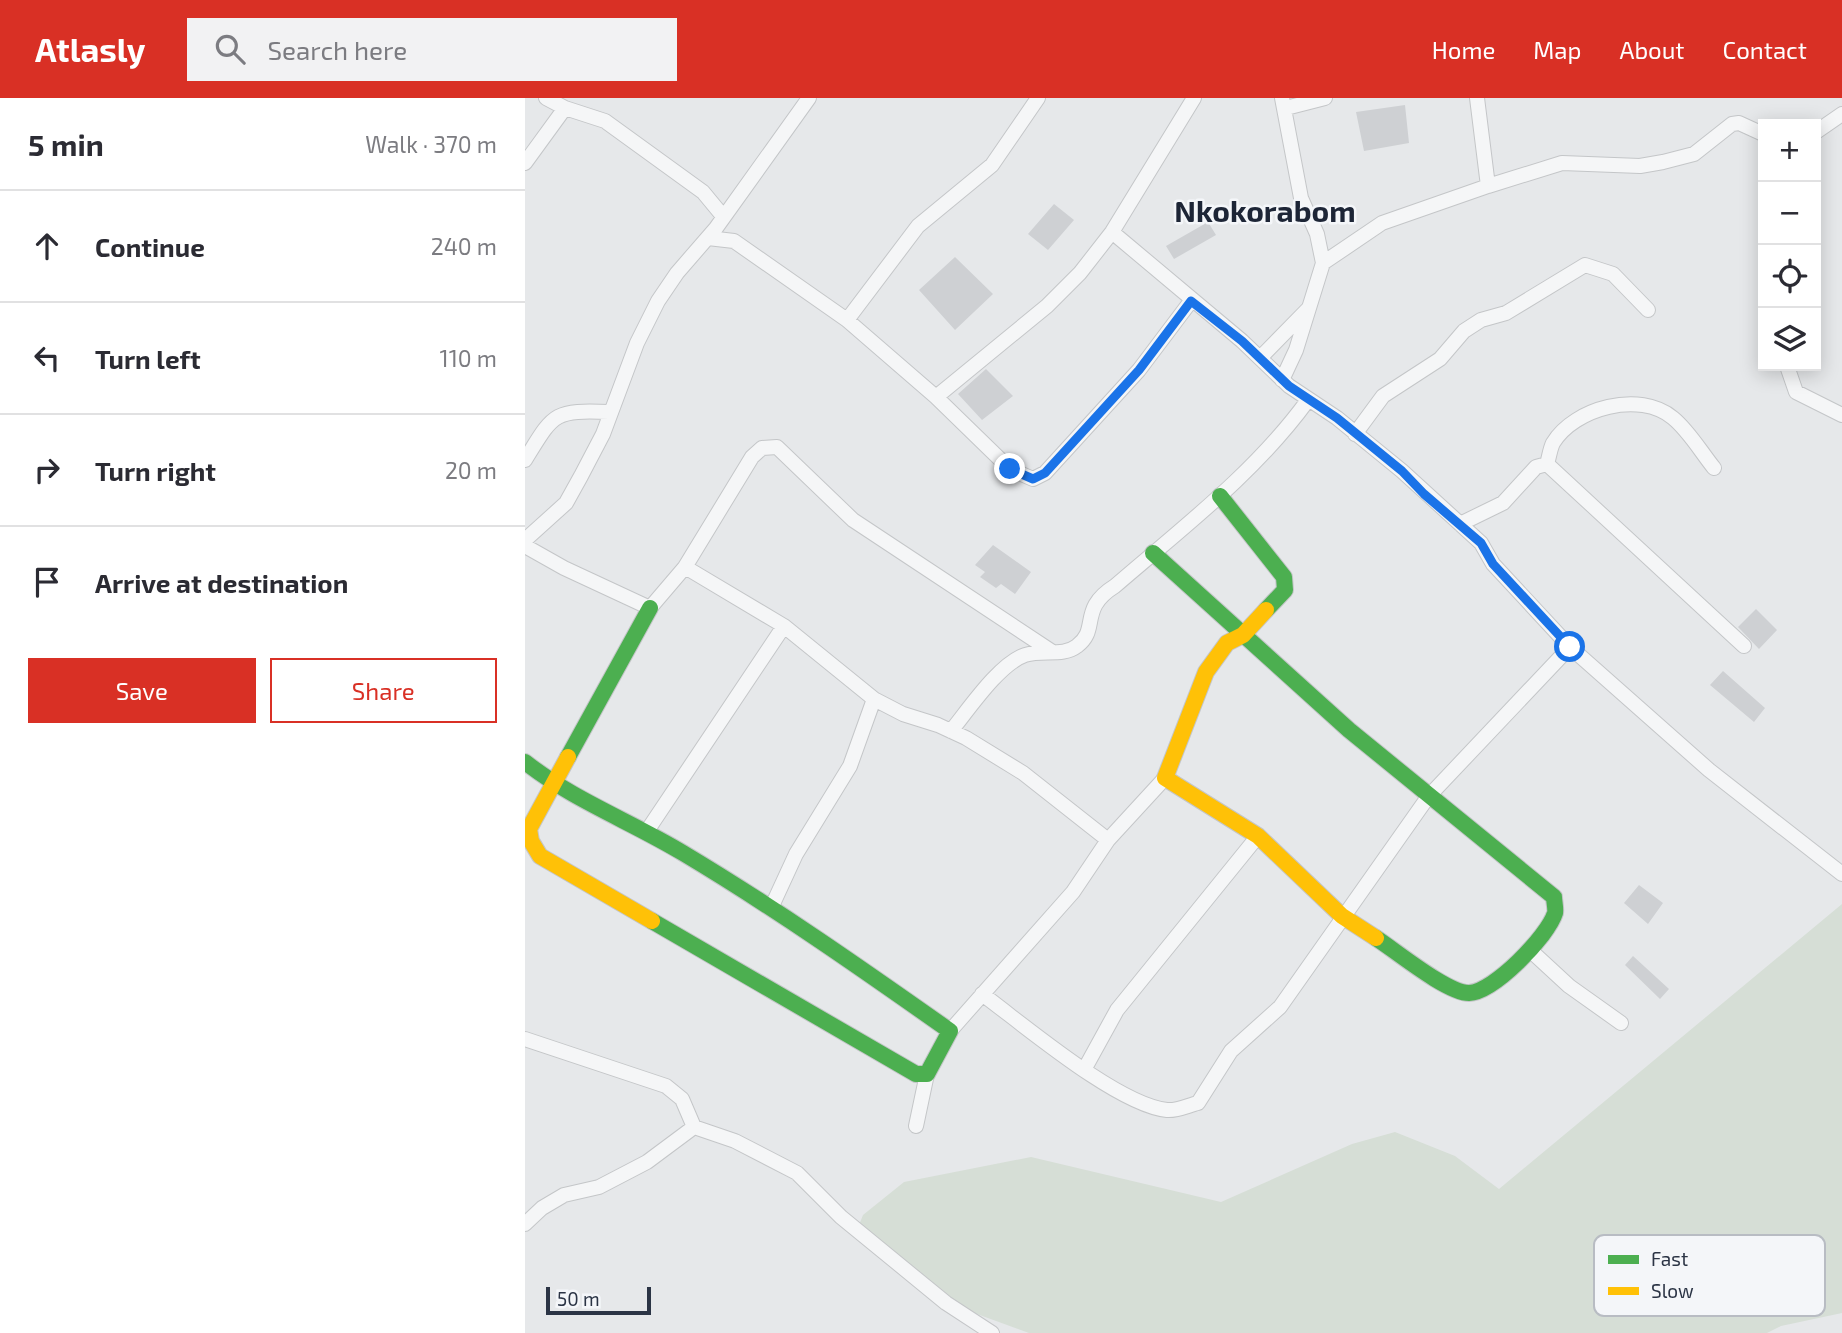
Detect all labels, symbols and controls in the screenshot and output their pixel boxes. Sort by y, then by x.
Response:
search box [187,18,677,81]
text: Atlasly [35,29,145,69]
icon: search [211,30,249,68]
text: Search here [267,34,407,65]
text: Home [1432,35,1495,64]
text: Map [1533,35,1581,64]
text: About [1619,35,1685,64]
text: Contact [1723,35,1807,64]
map controls [1758,119,1821,371]
button: + [1758,119,1821,182]
text: 5 min [28,126,104,162]
text: Walk · 370 m [365,130,497,158]
button: − [1758,182,1821,245]
district label: Nkokorabom [1174,192,1356,228]
icon: ahead [28,227,66,265]
text: Continue [95,231,205,262]
text: 240 m [431,232,497,260]
button: locate [1758,245,1821,308]
button: layers [1758,308,1821,371]
icon: left [28,339,66,377]
text: Turn left [95,343,201,374]
text: 110 m [440,344,497,372]
icon: right [28,451,66,489]
route end [994,453,1025,484]
text: Turn right [95,455,216,486]
text: 20 m [445,456,497,484]
icon: arrive [28,563,66,601]
text: Arrive at destination [95,567,348,598]
route start [1554,631,1585,662]
button: Save [28,658,256,723]
button: Share [270,658,497,723]
legend [1594,1235,1825,1316]
text: Fast [1651,1247,1688,1270]
text: Slow [1651,1279,1694,1302]
scale bar [546,1284,651,1316]
text: 50 m [557,1287,600,1310]

